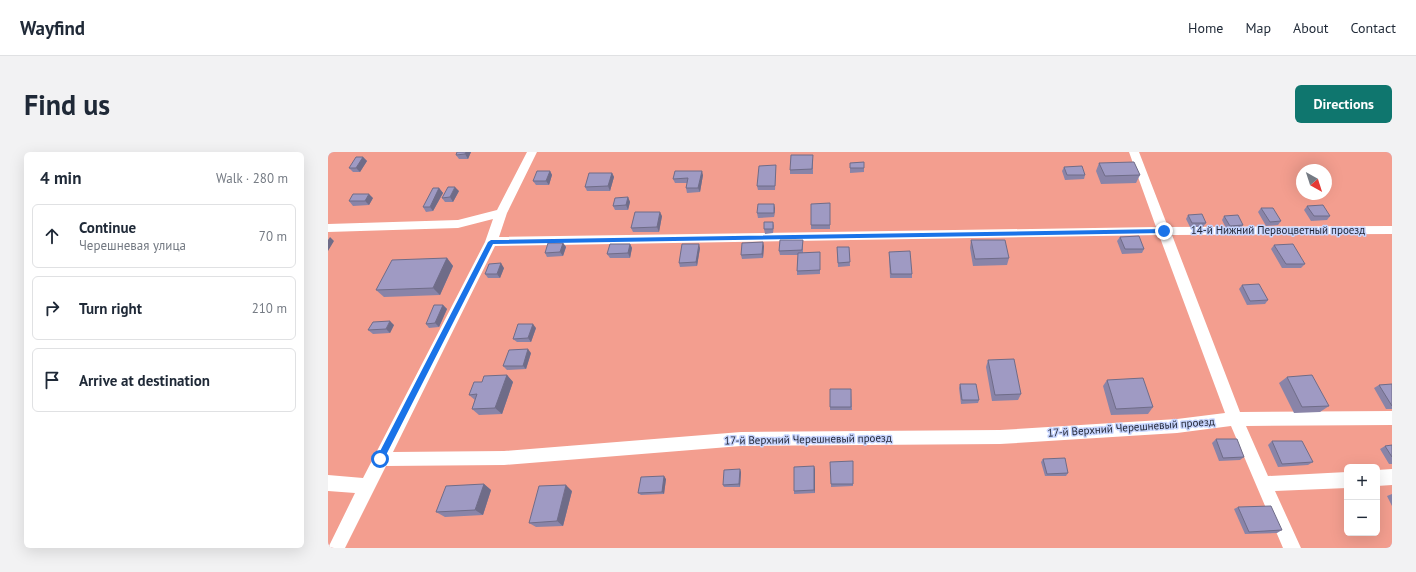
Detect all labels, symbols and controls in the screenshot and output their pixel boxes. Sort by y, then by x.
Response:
text: Wayfind [20,16,85,40]
text: Home [1188,19,1223,37]
text: Map [1245,19,1271,37]
text: About [1293,19,1329,37]
text: Contact [1351,19,1396,37]
button: Directions [1295,85,1392,123]
text: Find us [24,86,110,123]
north arrow [1296,164,1332,200]
text: 4 min [40,167,81,189]
text: Walk · 280 m [216,170,288,187]
text: Continue [79,218,136,237]
route end [1155,222,1173,240]
street label: 14-й Нижний Первоцветный проезд [1191,223,1365,237]
icon: ahead [41,225,63,247]
text: 70 m [259,228,287,245]
text: Черешневая улица [79,237,186,254]
icon: right [41,297,63,319]
text: Turn right [79,299,142,318]
text: 210 m [252,300,287,317]
icon: arrive [41,369,63,391]
text: Arrive at destination [79,371,210,390]
street label: 17-й Верхний Черешневый проезд [1047,414,1215,440]
street label: 17-й Верхний Черешневый проезд [724,431,892,447]
route start [371,450,389,468]
map controls [1344,464,1380,536]
button: + [1344,464,1380,500]
button: − [1344,500,1380,536]

